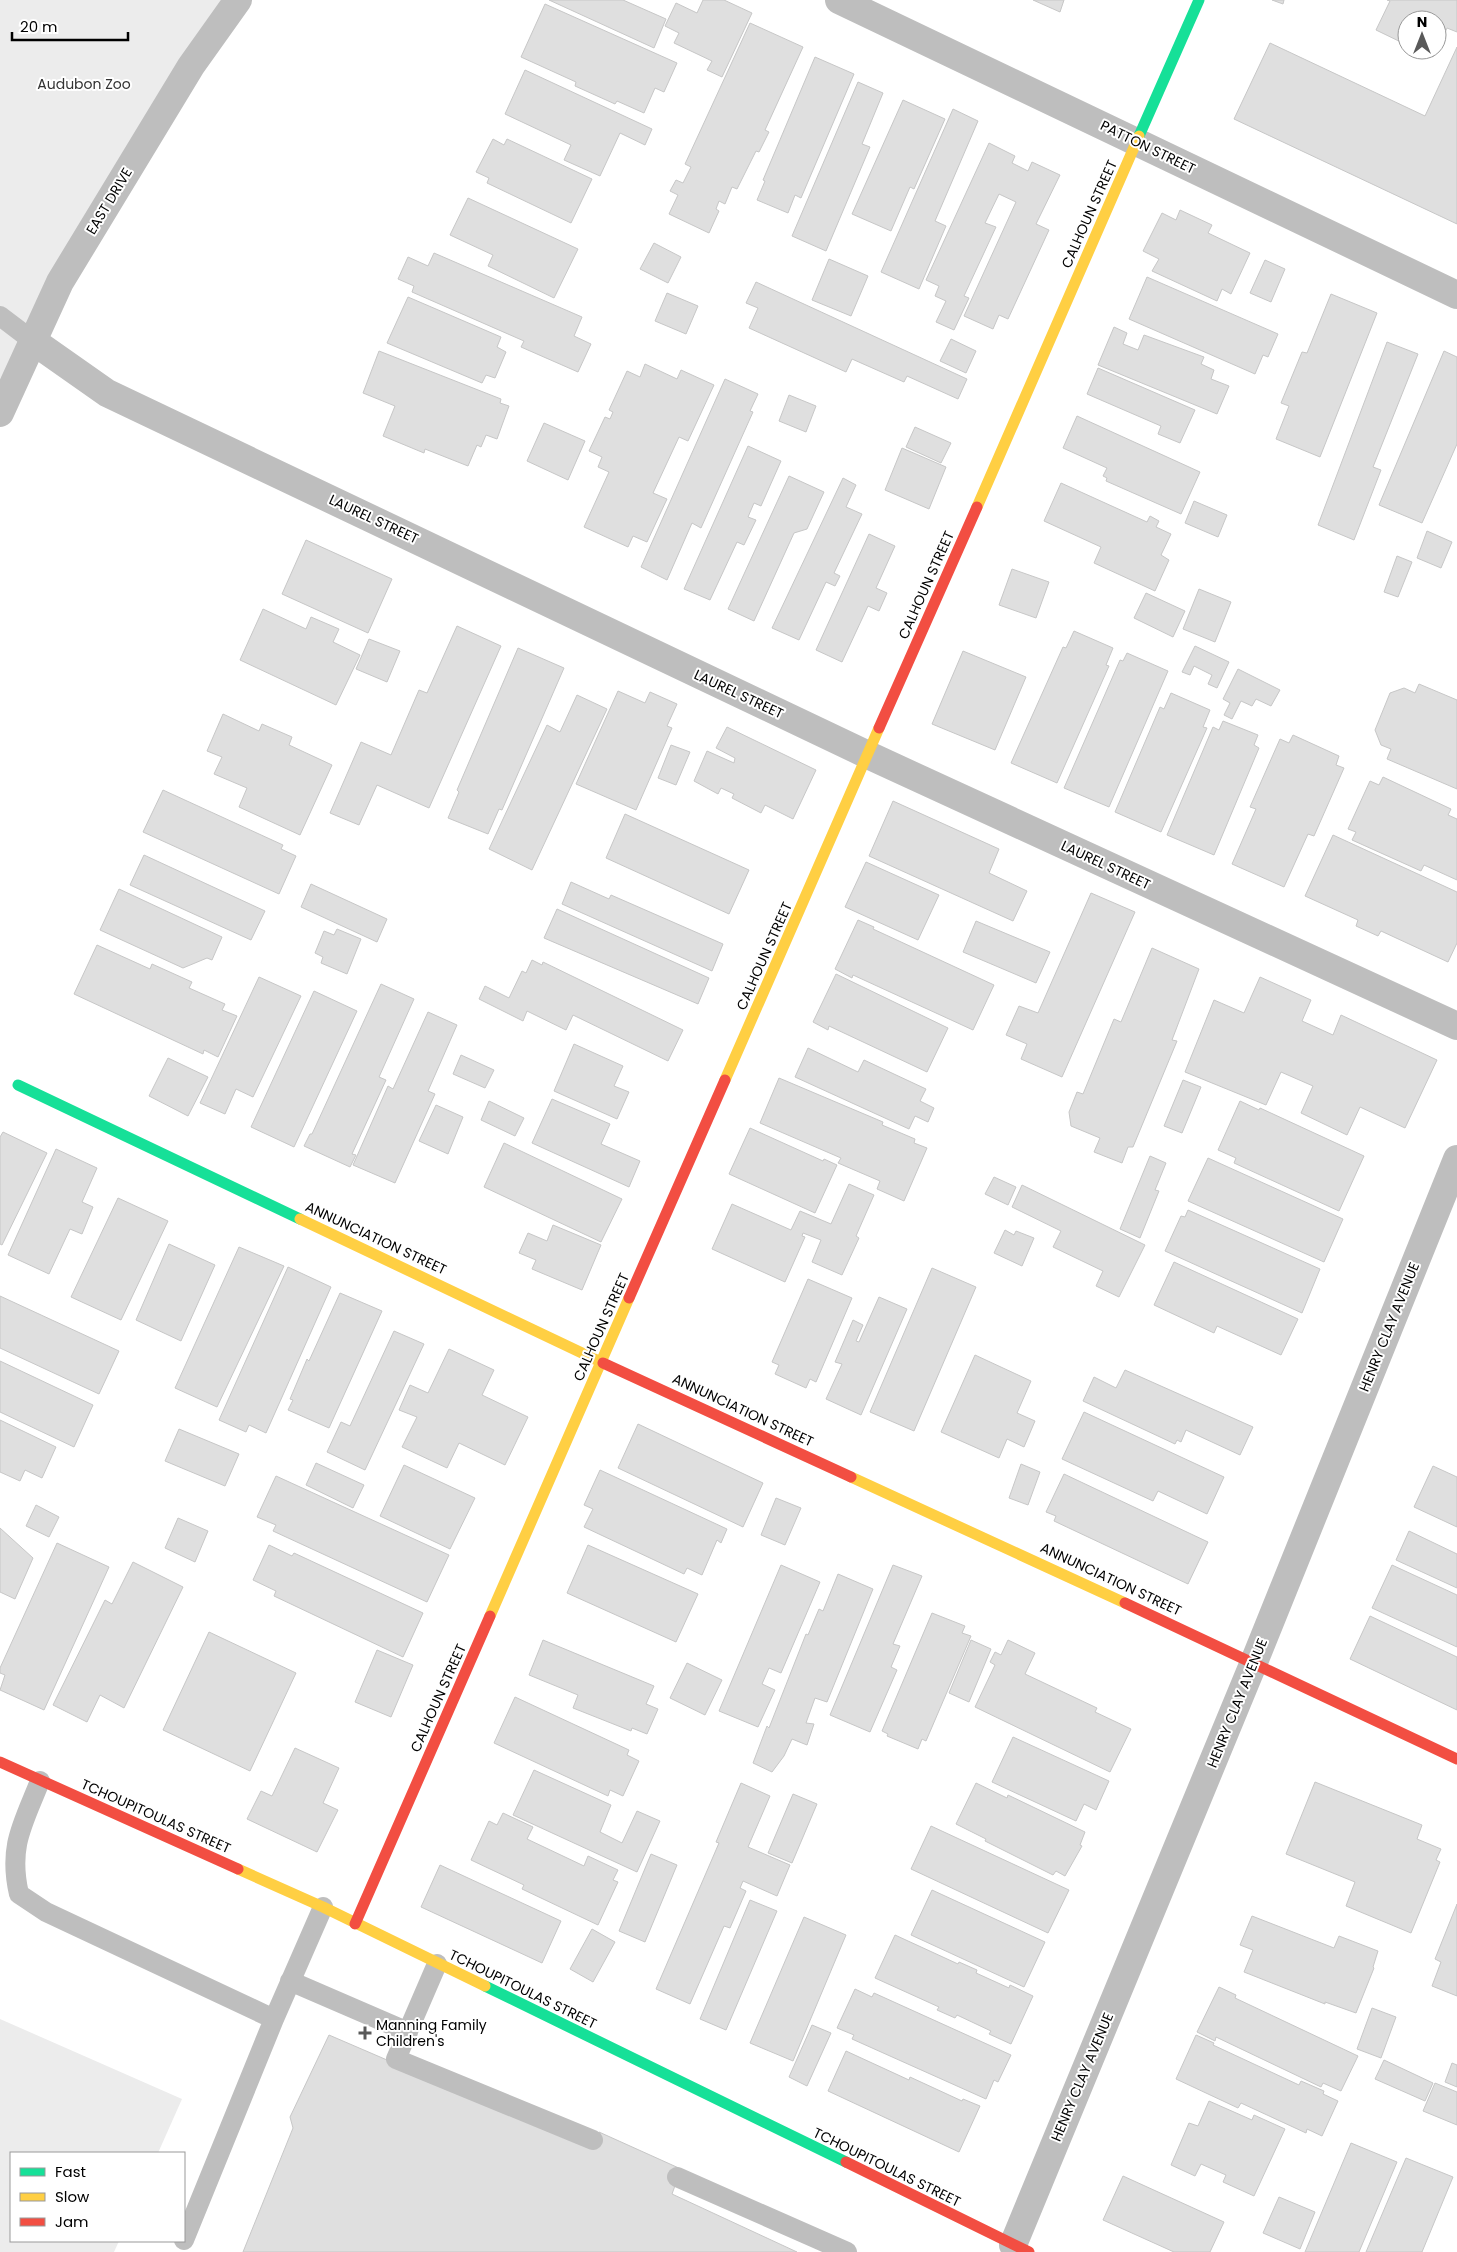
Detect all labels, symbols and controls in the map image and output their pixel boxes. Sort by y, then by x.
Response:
scale bar [12,10,129,42]
north arrow [1397,10,1447,60]
text: N [1417,12,1427,32]
text: 20 m [20,16,58,37]
park label: Audubon Zoo [37,74,131,94]
street label: PATTON STREET [1097,115,1199,179]
street label: CALHOUN STREET [1056,156,1122,271]
street label: EAST DRIVE [81,164,137,238]
street label: LAUREL STREET [326,490,422,549]
street label: CALHOUN STREET [893,527,959,642]
street label: LAUREL STREET [691,665,787,724]
street label: LAUREL STREET [1058,836,1154,895]
street label: CALHOUN STREET [731,898,797,1013]
street label: ANNUNCIATION STREET [302,1196,450,1280]
street label: HENRY CLAY AVENUE [1354,1259,1424,1395]
street label: CALHOUN STREET [568,1269,634,1384]
street label: ANNUNCIATION STREET [669,1368,817,1452]
street label: ANNUNCIATION STREET [1037,1537,1185,1621]
street label: HENRY CLAY AVENUE [1202,1635,1272,1771]
street label: CALHOUN STREET [405,1640,471,1755]
street label: TCHOUPITOULAS STREET [78,1774,234,1858]
street label: TCHOUPITOULAS STREET [446,1945,600,2034]
street label: HENRY CLAY AVENUE [1046,2010,1118,2144]
place label: Manning Family Children's [376,2015,487,2051]
marker: Manning Family Children's [358,2026,372,2040]
street label: TCHOUPITOULAS STREET [810,2123,964,2212]
legend [10,2152,185,2242]
text: Fast [55,2161,86,2182]
text: Slow [55,2186,90,2207]
text: Jam [55,2211,89,2232]

